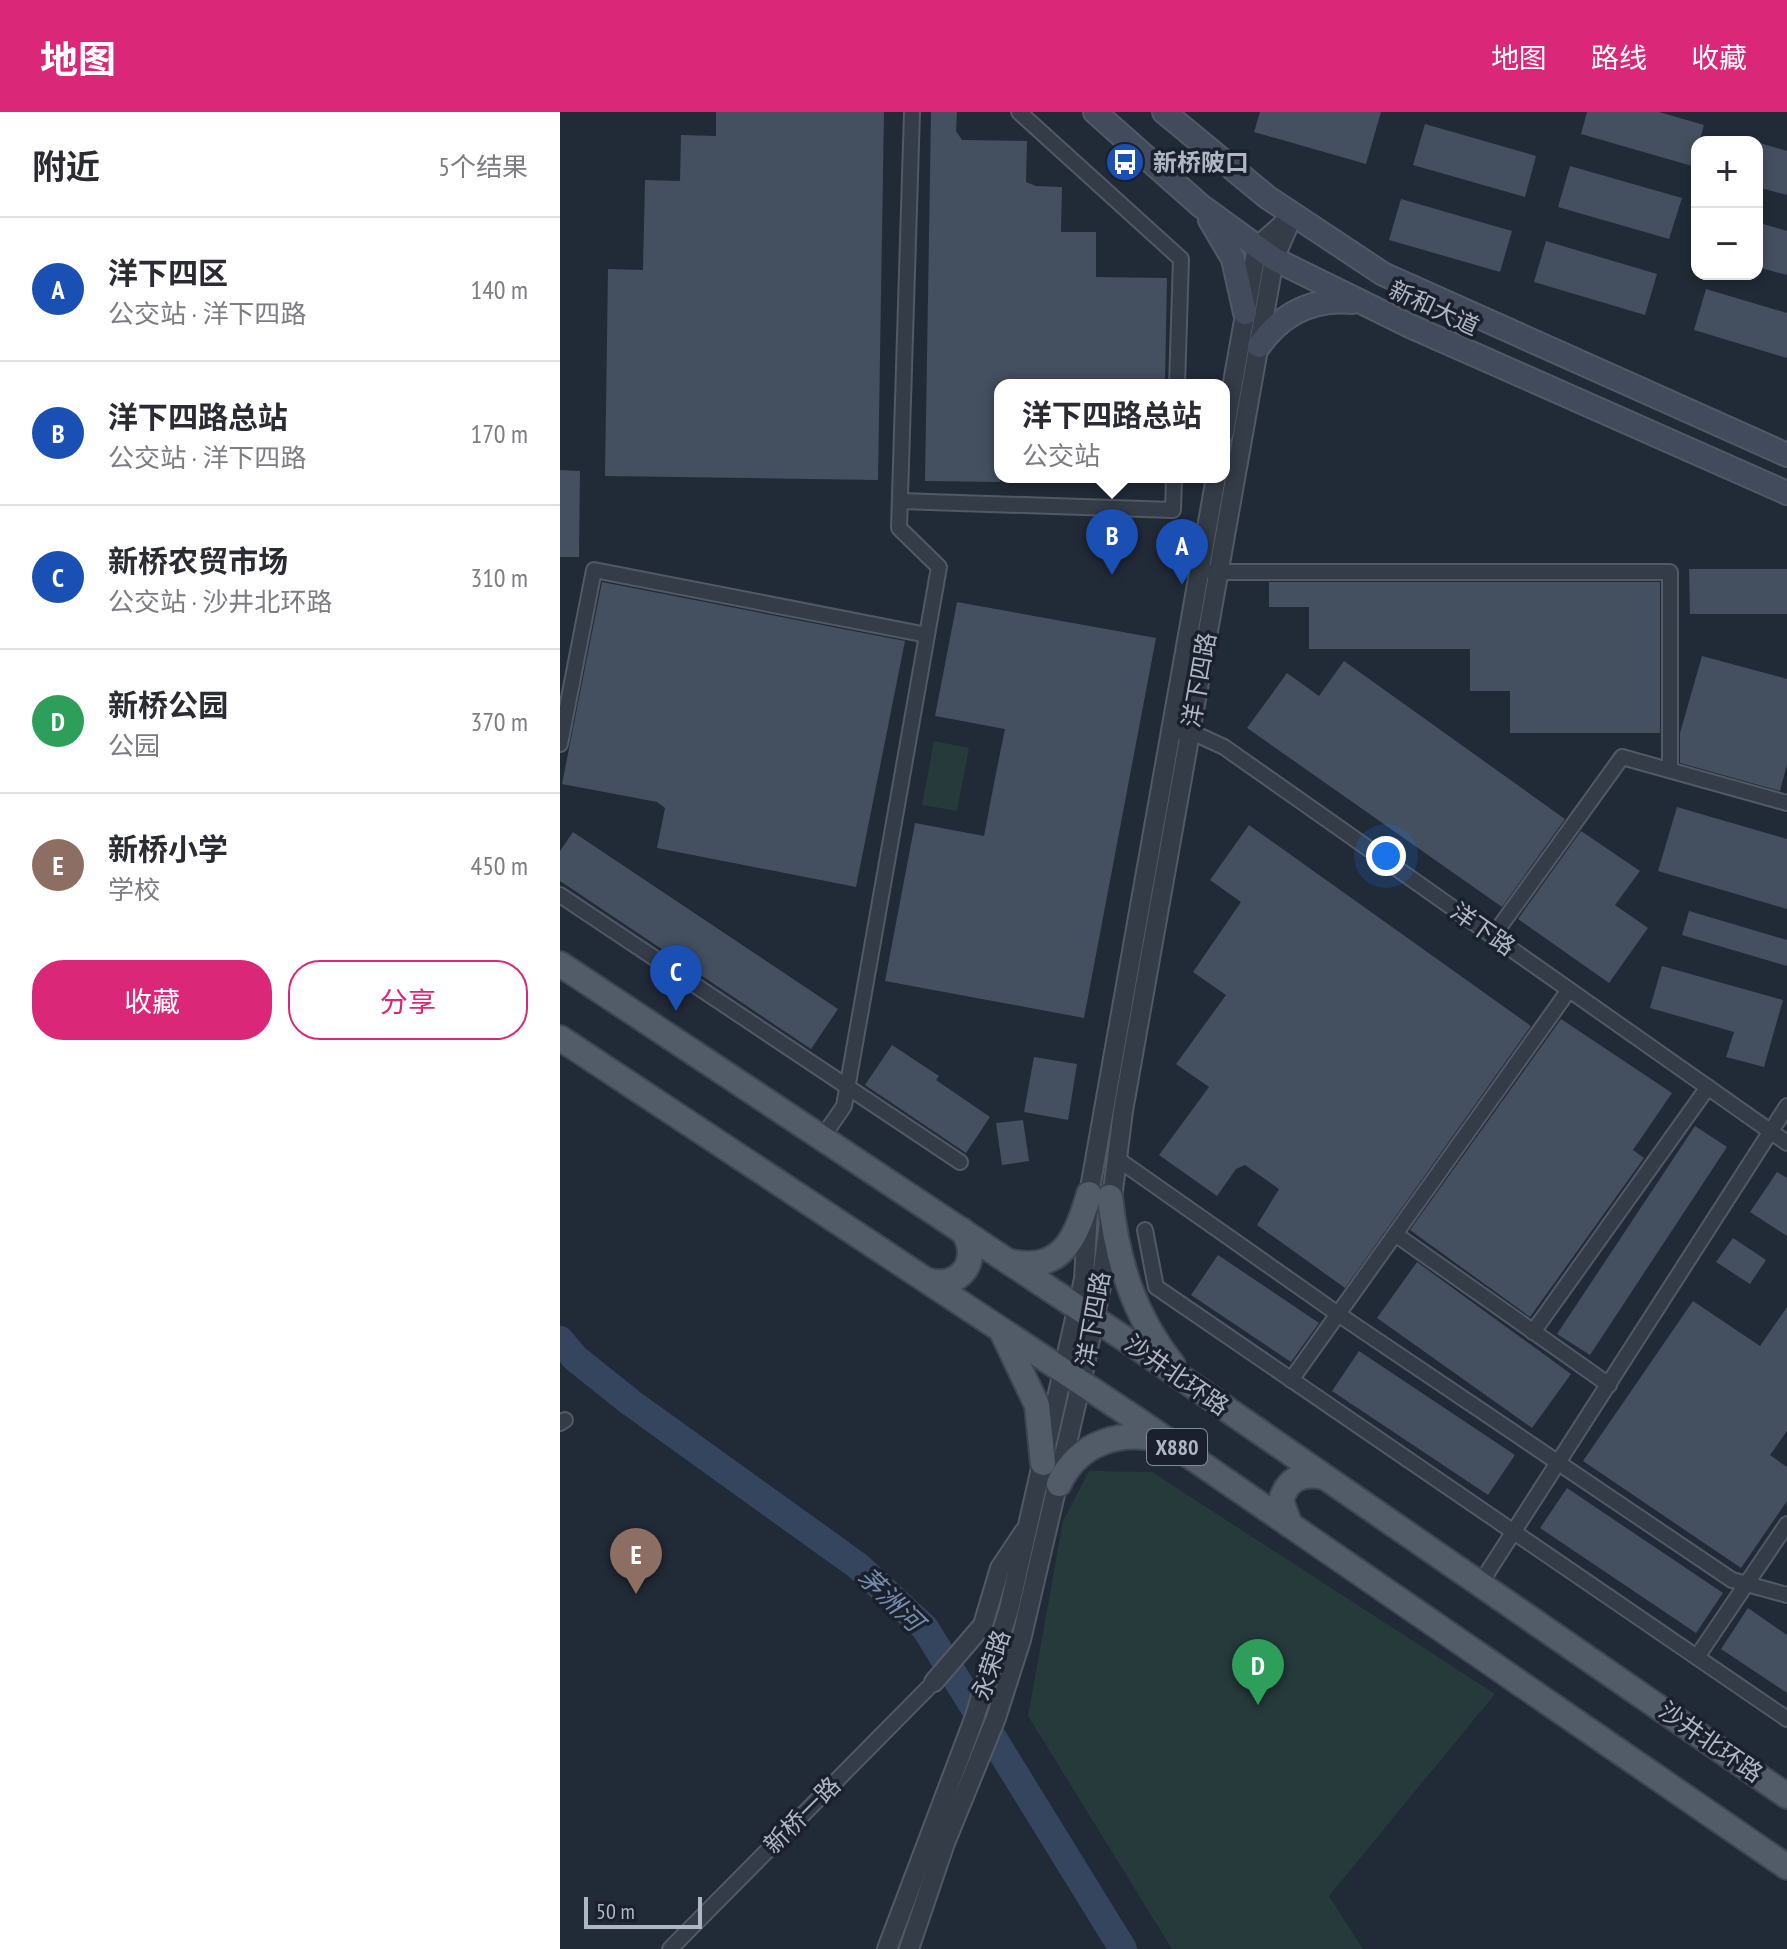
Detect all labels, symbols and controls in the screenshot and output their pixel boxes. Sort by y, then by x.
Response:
text: 地图 [40,34,116,83]
text: 地图 [1491,39,1547,76]
text: 路线 [1591,39,1647,76]
text: 收藏 [1691,39,1747,76]
map controls [1691,136,1763,280]
button: + [1691,136,1763,208]
bus stop icon: 新桥陂口 [1104,141,1146,183]
text: 附近 [32,144,100,188]
place label: 新桥陂口 [1153,147,1249,178]
text: 5个结果 [438,150,528,183]
button: − [1691,208,1763,280]
text: 洋下四区 [108,253,228,292]
text: A [51,273,65,306]
text: 140 m [470,273,528,306]
street label: 新和大道 [1384,274,1484,342]
text: 公交站 · 洋下四路 [108,297,307,330]
popup [994,379,1230,483]
text: 洋下四路总站 [1022,395,1202,434]
text: 洋下四路总站 [108,397,288,436]
text: B [52,417,64,450]
text: 170 m [470,417,528,450]
text: 公交站 [1022,439,1100,472]
text: 公交站 · 洋下四路 [108,441,307,474]
pin: B [1086,509,1138,575]
pin: A [1156,519,1208,585]
text: 新桥农贸市场 [108,541,288,580]
text: C [52,561,64,594]
text: 310 m [470,561,528,594]
text: 公交站 · 沙井北环路 [108,585,333,618]
street label: 洋下四路 [1175,630,1223,730]
text: 新桥公园 [108,685,228,724]
text: D [51,705,65,738]
text: 370 m [470,705,528,738]
text: 公园 [108,729,160,762]
text: 新桥小学 [108,829,228,868]
your location [1366,836,1406,876]
text: E [52,849,64,882]
text: 450 m [470,849,528,882]
text: 学校 [108,873,160,906]
street label: 洋下路 [1445,896,1521,962]
pin: C [650,945,702,1011]
button: 收藏 [32,960,272,1040]
button: 分享 [288,960,528,1040]
street label: 洋下四路 [1069,1269,1117,1369]
street label: 沙井北环路 [1119,1328,1235,1422]
road number: X880 [1147,1429,1207,1465]
pin: E [610,1528,662,1594]
water label: 茅洲河 [851,1560,934,1641]
street label: 永荣路 [965,1626,1017,1704]
pin: D [1232,1639,1284,1705]
street label: 沙井北环路 [1653,1695,1769,1789]
street label: 新桥一路 [757,1770,847,1860]
scale bar [584,1893,702,1929]
text: 50 m [596,1897,635,1925]

